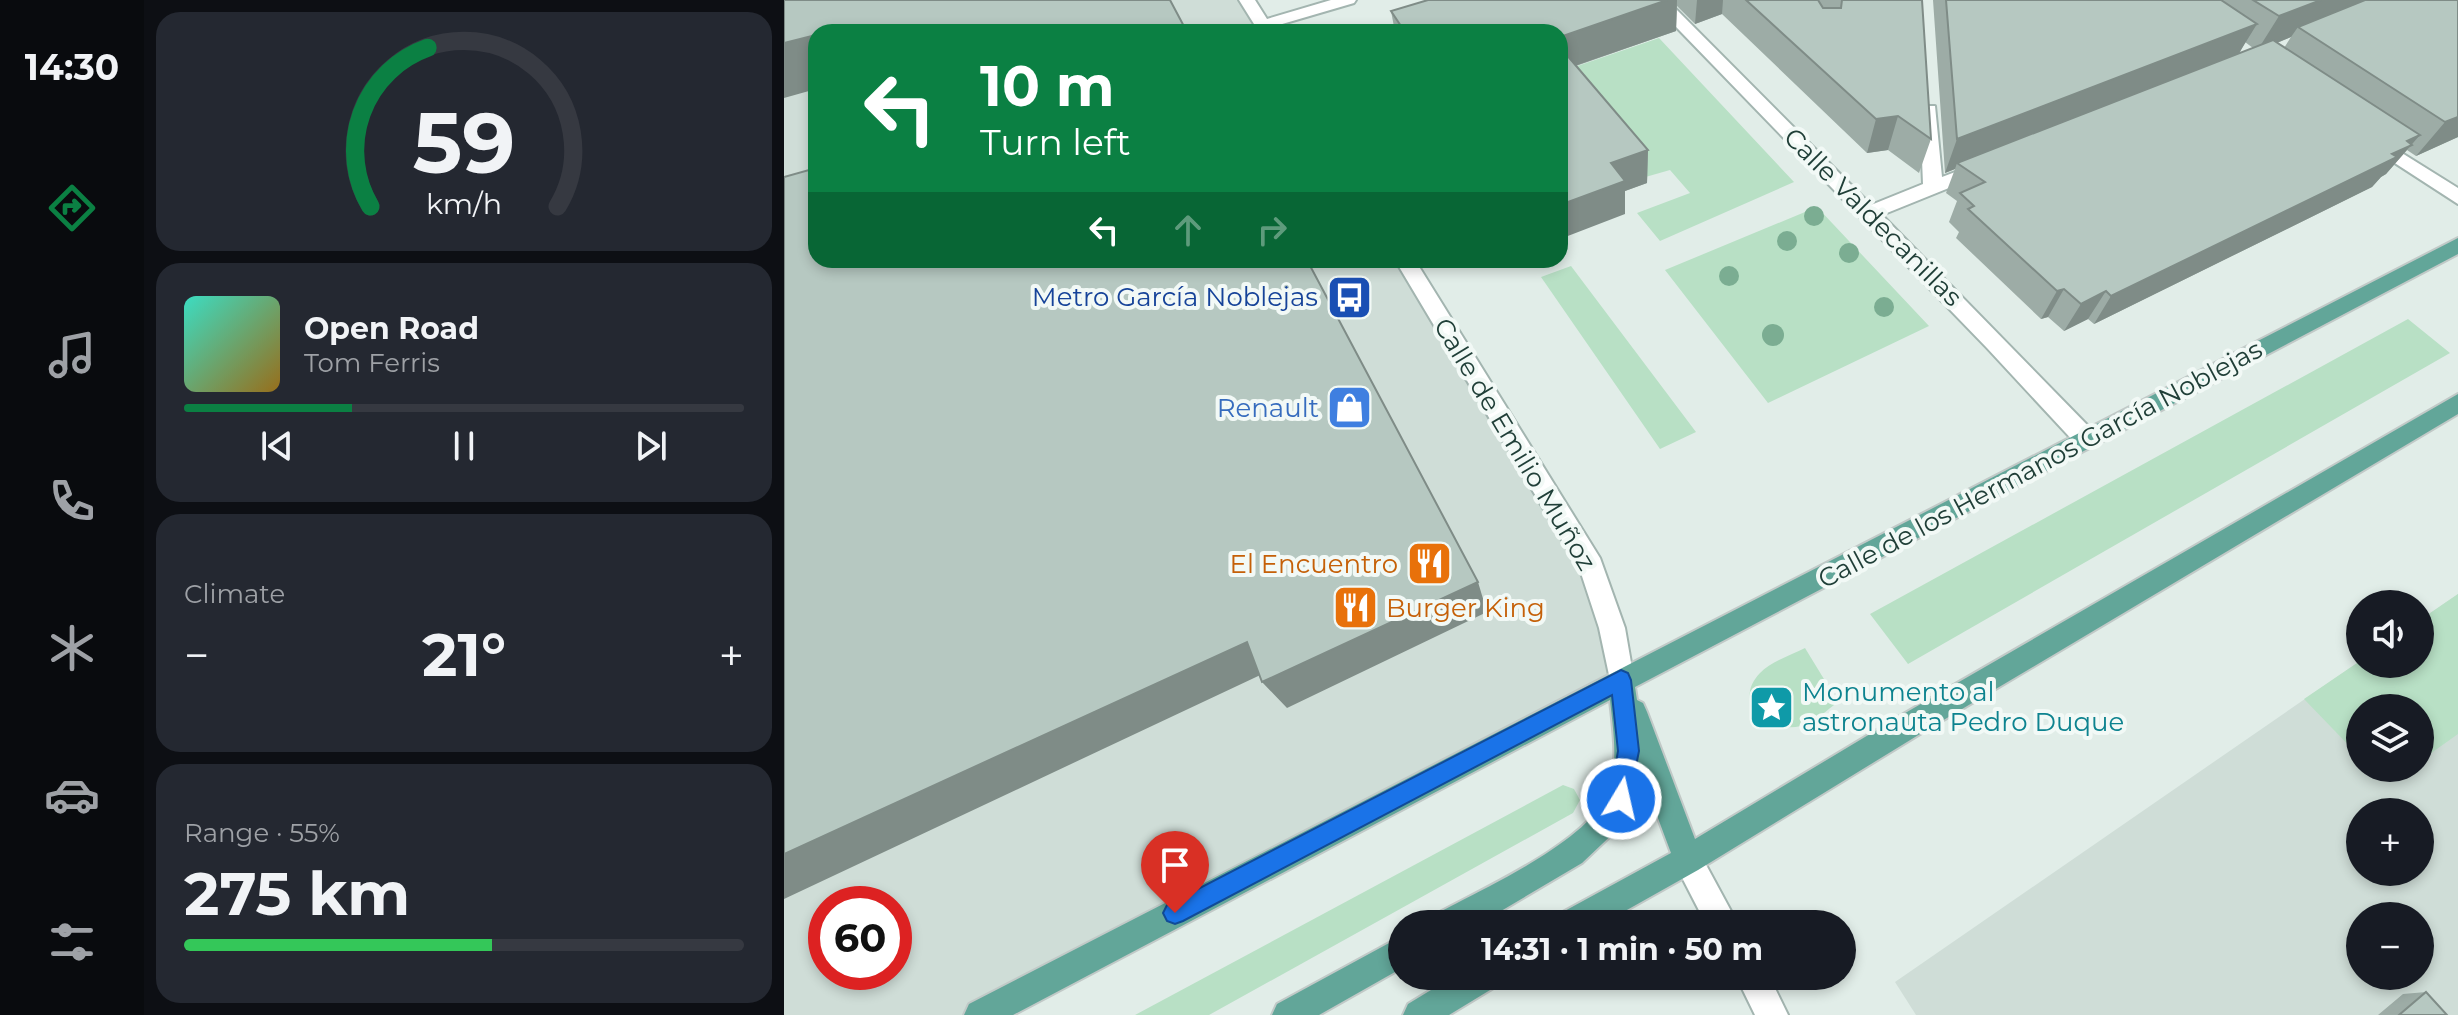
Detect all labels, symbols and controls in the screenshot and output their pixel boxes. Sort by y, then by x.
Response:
text: 14:30 [25,45,119,89]
text: 10 m [980,52,1115,120]
icon: left [848,56,952,160]
text: 59 [413,92,515,194]
text: Turn left [980,120,1131,164]
street label: Calle Valdecanillas [1777,121,1969,313]
icon: directions [44,180,100,236]
text: km/h [426,187,502,222]
icon: left [1082,208,1126,252]
icon: ahead [1166,208,1210,252]
icon: right [1250,208,1294,252]
bus stop icon: Metro García Noblejas [1325,273,1373,321]
place label: Metro García Noblejas [1032,281,1318,313]
text: Open Road [304,310,479,347]
street label: Calle de Emilio Muñoz [1427,312,1603,576]
icon: music [44,327,100,383]
street label: Calle de los Hermanos García Noblejas [1813,333,2267,595]
text: Tom Ferris [304,347,440,379]
shop icon: Renault [1326,384,1374,432]
place label: Renault [1217,392,1319,424]
icon: previous [255,424,299,468]
icon: pause [442,424,486,468]
icon: next [629,424,673,468]
icon: phone [44,473,100,529]
restaurant icon: El Encuentro [1405,540,1453,588]
place label: El Encuentro [1229,548,1398,580]
text: Climate [184,578,285,610]
restaurant icon: Burger King [1331,584,1379,632]
map controls [2346,590,2434,990]
button: sound [2346,590,2434,678]
place label: Burger King [1386,592,1545,624]
text: 21° [422,618,506,691]
icon: climate [44,620,100,676]
text: − [184,628,209,682]
text: + [719,628,744,682]
place label: Monumento al astronauta Pedro Duque [1802,676,2124,738]
place icon: Monumento al astronauta Pedro Duque [1747,683,1795,731]
button: layers [2346,694,2434,782]
position arrow [1579,757,1663,841]
icon: car [44,767,100,823]
button: + [2346,798,2434,886]
text: Range · 55% [184,817,340,849]
pin [1141,831,1209,913]
icon: arrive [1153,843,1197,887]
text: 275 km [184,857,410,930]
speed limit sign: 60 [808,886,912,990]
button: − [2346,902,2434,990]
icon: filters [44,914,100,970]
text: 14:31 · 1 min · 50 m [1481,931,1763,968]

